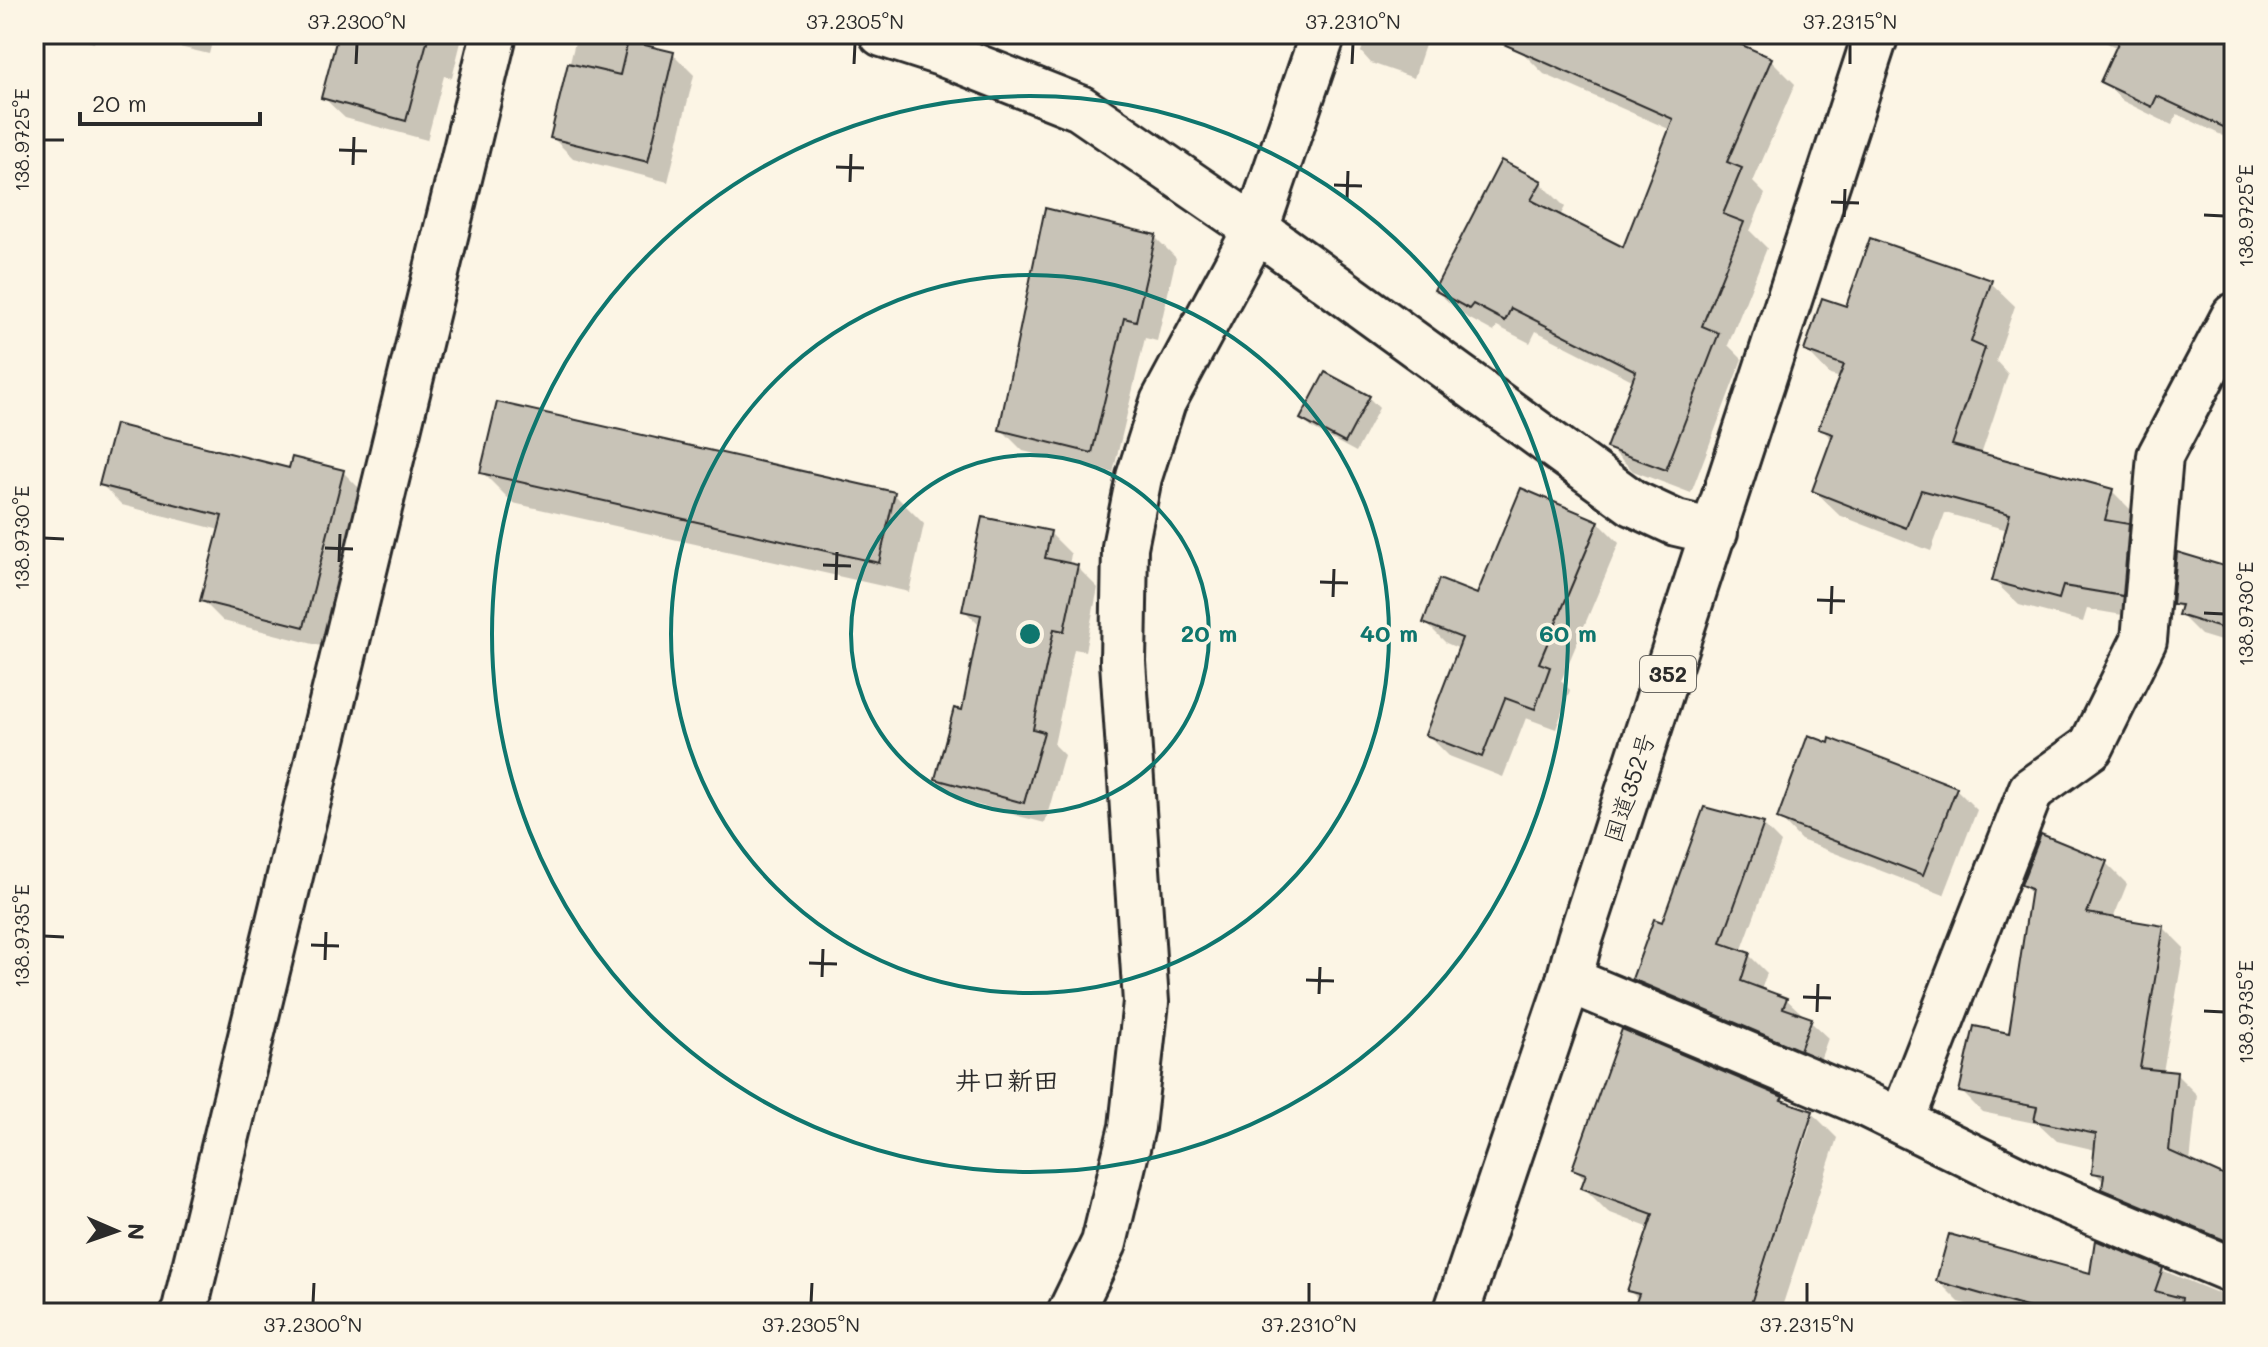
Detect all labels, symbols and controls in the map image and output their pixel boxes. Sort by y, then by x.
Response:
text: 37.2300°N [308,8,406,34]
text: 37.2305°N [806,8,904,34]
text: 37.2310°N [1305,8,1401,34]
text: 37.2315°N [1803,8,1897,34]
scale bar [80,76,260,126]
text: 20 m [92,87,147,118]
text: 138.9725°E [8,88,34,192]
text: 138.9725°E [2232,164,2258,268]
text: 138.9730°E [8,486,34,590]
text: 138.9730°E [2232,562,2258,666]
text: 20 m [1181,617,1237,648]
text: 40 m [1360,617,1418,648]
text: 60 m [1539,617,1597,648]
centre of rings [1016,620,1044,648]
road number: 352 [1640,656,1696,692]
street label: 国道352号 [1596,729,1661,846]
text: 138.9735°E [8,884,34,988]
text: 138.9735°E [2232,960,2258,1064]
district label: 井口新田 [955,1063,1059,1097]
north arrow [76,1191,156,1271]
text: N [122,1223,151,1241]
text: 37.2300°N [264,1311,362,1337]
text: 37.2305°N [762,1311,860,1337]
text: 37.2310°N [1261,1311,1357,1337]
text: 37.2315°N [1760,1311,1854,1337]

